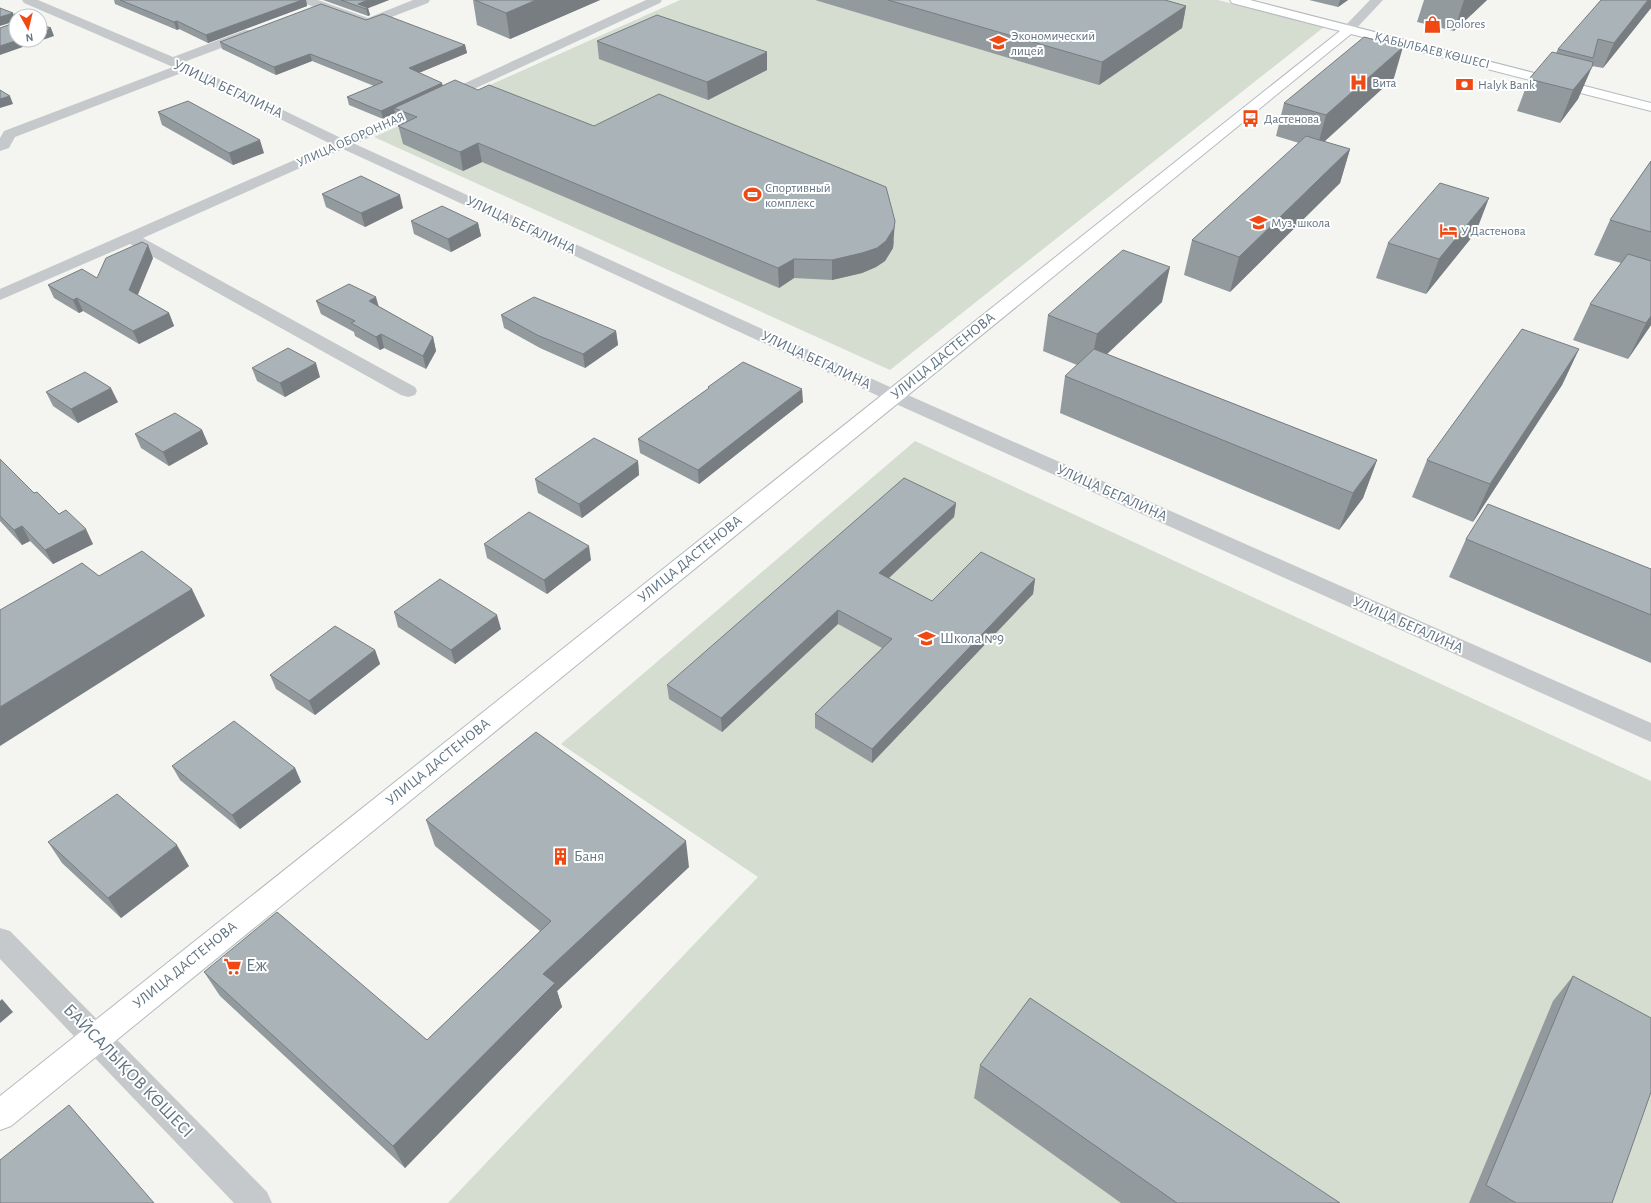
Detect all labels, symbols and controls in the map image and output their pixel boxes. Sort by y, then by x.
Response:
north arrow [8,8,48,48]
shop icon: Dolores [1423,14,1443,34]
place label: Dolores [1446,18,1485,31]
place label: Экономический лицей [1011,30,1095,58]
street label: ҚАБЫЛБАЕВ КӨШЕСІ [1373,30,1491,72]
text: N [25,31,34,43]
school or university icon: Экономический лицей [988,33,1008,53]
street label: УЛИЦА БЕГАЛИНА [171,57,285,121]
hospital icon: Вита [1349,73,1369,93]
bank icon: Halyk Bank [1455,75,1475,95]
place label: Вита [1372,77,1397,90]
place label: Halyk Bank [1478,79,1535,92]
bus stop icon: Дастенова [1241,109,1261,129]
street label: УЛИЦА ОБОРОННАЯ [295,110,407,170]
place label: Дастенова [1264,113,1319,126]
place label: Спортивный комплекс [765,182,831,210]
sports icon: Спортивный комплекс [742,185,762,205]
street label: УЛИЦА БЕГАЛИНА [464,193,578,257]
school or university icon: Муз. школа [1248,213,1268,233]
place label: Муз. школа [1271,217,1330,230]
hotel icon: У Дастенова [1438,221,1458,241]
place label: У Дастенова [1461,225,1526,238]
street label: УЛИЦА ДАСТЕНОВА [888,310,998,402]
street label: УЛИЦА БЕГАЛИНА [759,328,873,392]
street label: УЛИЦА БЕГАЛИНА [1055,462,1170,524]
street label: УЛИЦА ДАСТЕНОВА [635,513,745,605]
street label: УЛИЦА БЕГАЛИНА [1351,594,1466,656]
school or university icon: Школа №9 [917,628,937,648]
place label: Школа №9 [940,631,1004,646]
street label: УЛИЦА ДАСТЕНОВА [383,716,493,808]
building icon: Баня [551,846,571,866]
place label: Баня [574,849,604,864]
street label: УЛИЦА ДАСТЕНОВА [130,919,240,1011]
supermarket icon: Еж [223,956,243,976]
place label: Еж [246,957,267,975]
street label: БАЙСАЛЫҚОВ КӨШЕСІ [60,999,198,1141]

